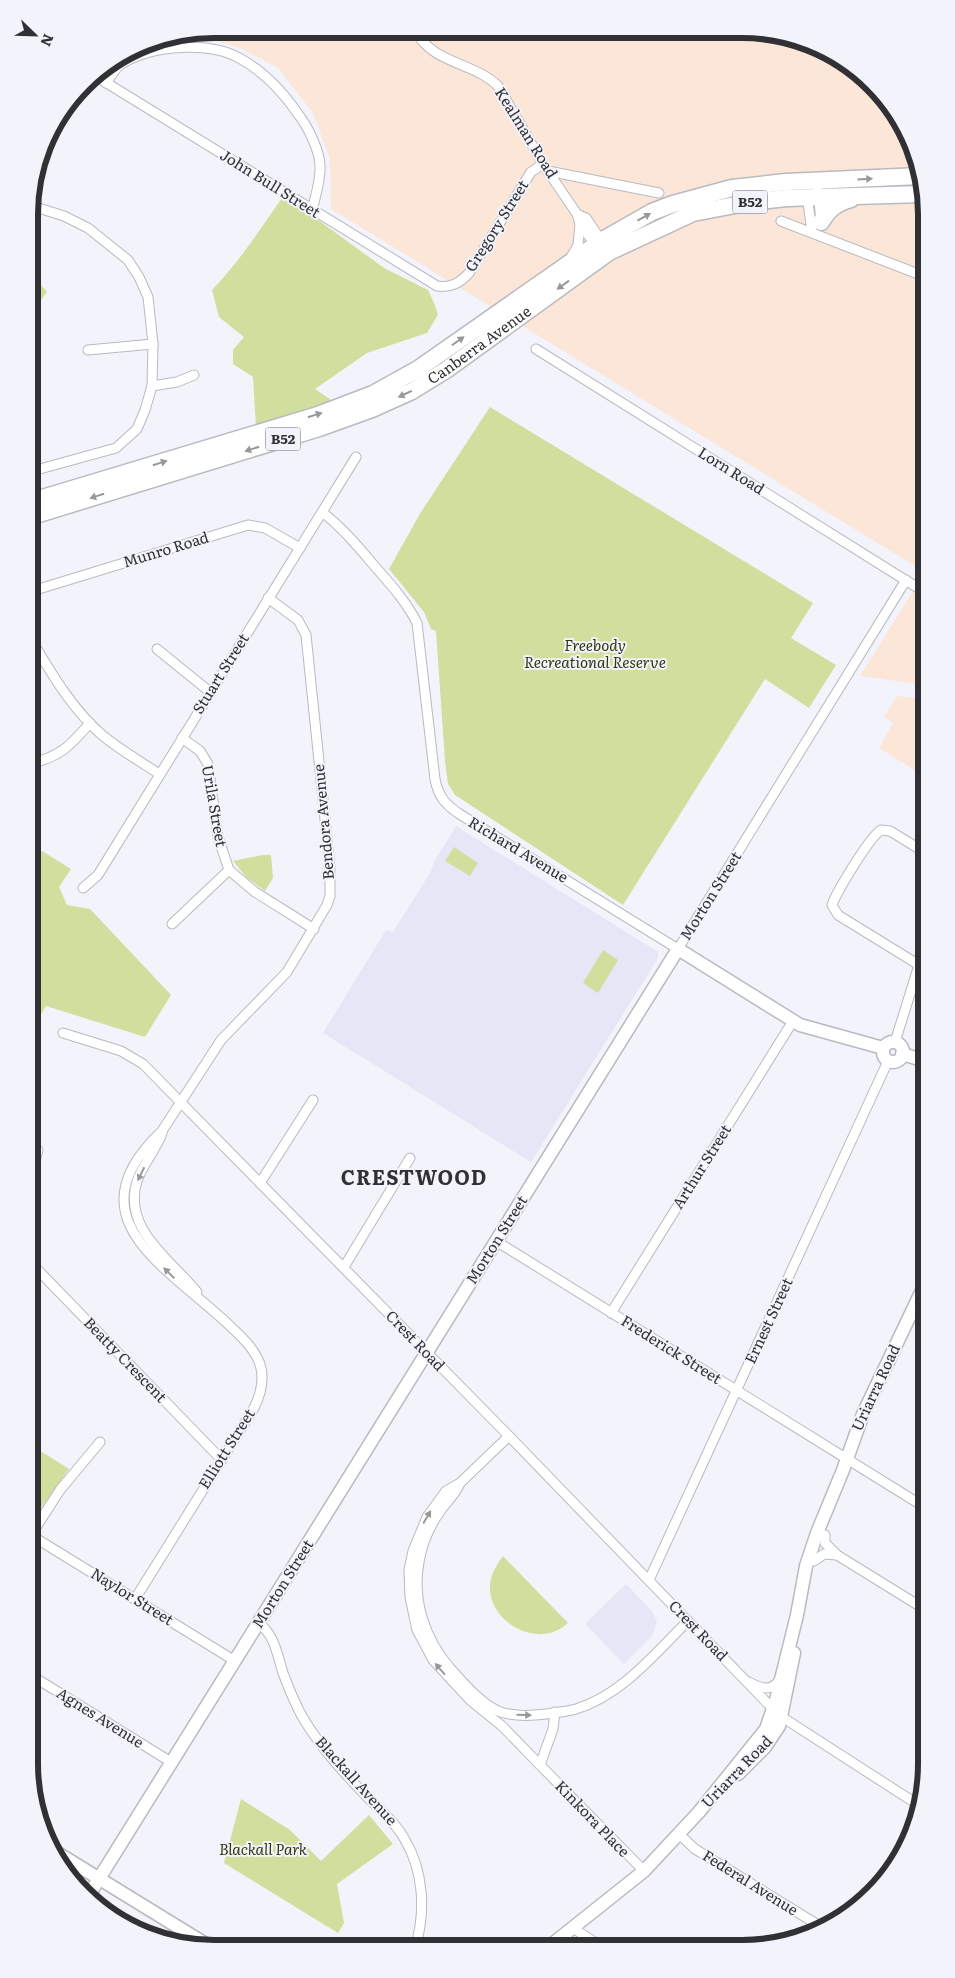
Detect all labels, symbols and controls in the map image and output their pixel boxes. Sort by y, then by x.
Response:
north arrow [10,10,60,60]
text: N [36,31,59,50]
street label: Kealman Road [490,82,564,182]
street label: John Bull Street [216,143,325,223]
one-way arrow [858,174,874,182]
street label: Gregory Street [458,175,533,276]
road number: B52 [732,190,768,213]
one-way arrow [636,213,651,221]
one-way arrow [557,280,570,291]
street label: Canberra Avenue [422,299,535,389]
one-way arrow [452,336,465,346]
one-way arrow [398,390,412,398]
one-way arrow [308,411,323,419]
road number: B52 [266,428,300,450]
street label: Lorn Road [694,440,770,499]
one-way arrow [244,445,259,453]
one-way arrow [152,458,167,466]
one-way arrow [89,493,104,500]
street label: Munro Road [120,525,211,573]
street label: Stuart Street [186,628,254,718]
park label: Freebody Recreational Reserve [524,633,666,673]
street label: Urila Street [197,763,234,849]
street label: Bendora Avenue [306,763,339,881]
street label: Richard Avenue [464,810,573,888]
street label: Morton Street [673,846,746,944]
street label: Arthur Street [666,1119,736,1213]
district label: CRESTWOOD [341,1161,487,1191]
one-way arrow [137,1167,145,1182]
street label: Morton Street [459,1190,532,1288]
one-way arrow [163,1267,175,1279]
street label: Ernest Street [738,1274,798,1367]
street label: Crest Road [381,1304,451,1376]
street label: Frederick Street [617,1309,727,1389]
street label: Beatty Crescent [79,1311,173,1407]
street label: Uriarra Road [844,1340,905,1435]
street label: Elliott Street [192,1403,260,1493]
one-way arrow [422,1511,431,1524]
street label: Morton Street [245,1534,318,1632]
street label: Naylor Street [87,1561,179,1630]
street label: Crest Road [664,1594,734,1666]
one-way arrow [435,1663,446,1676]
street label: Agnes Avenue [53,1681,149,1753]
one-way arrow [516,1711,532,1719]
street label: Uriarra Road [695,1729,777,1813]
street label: Blackall Avenue [311,1730,404,1830]
street label: Kinkora Place [550,1774,636,1862]
park label: Blackall Park [219,1837,308,1860]
street label: Federal Avenue [699,1843,803,1920]

